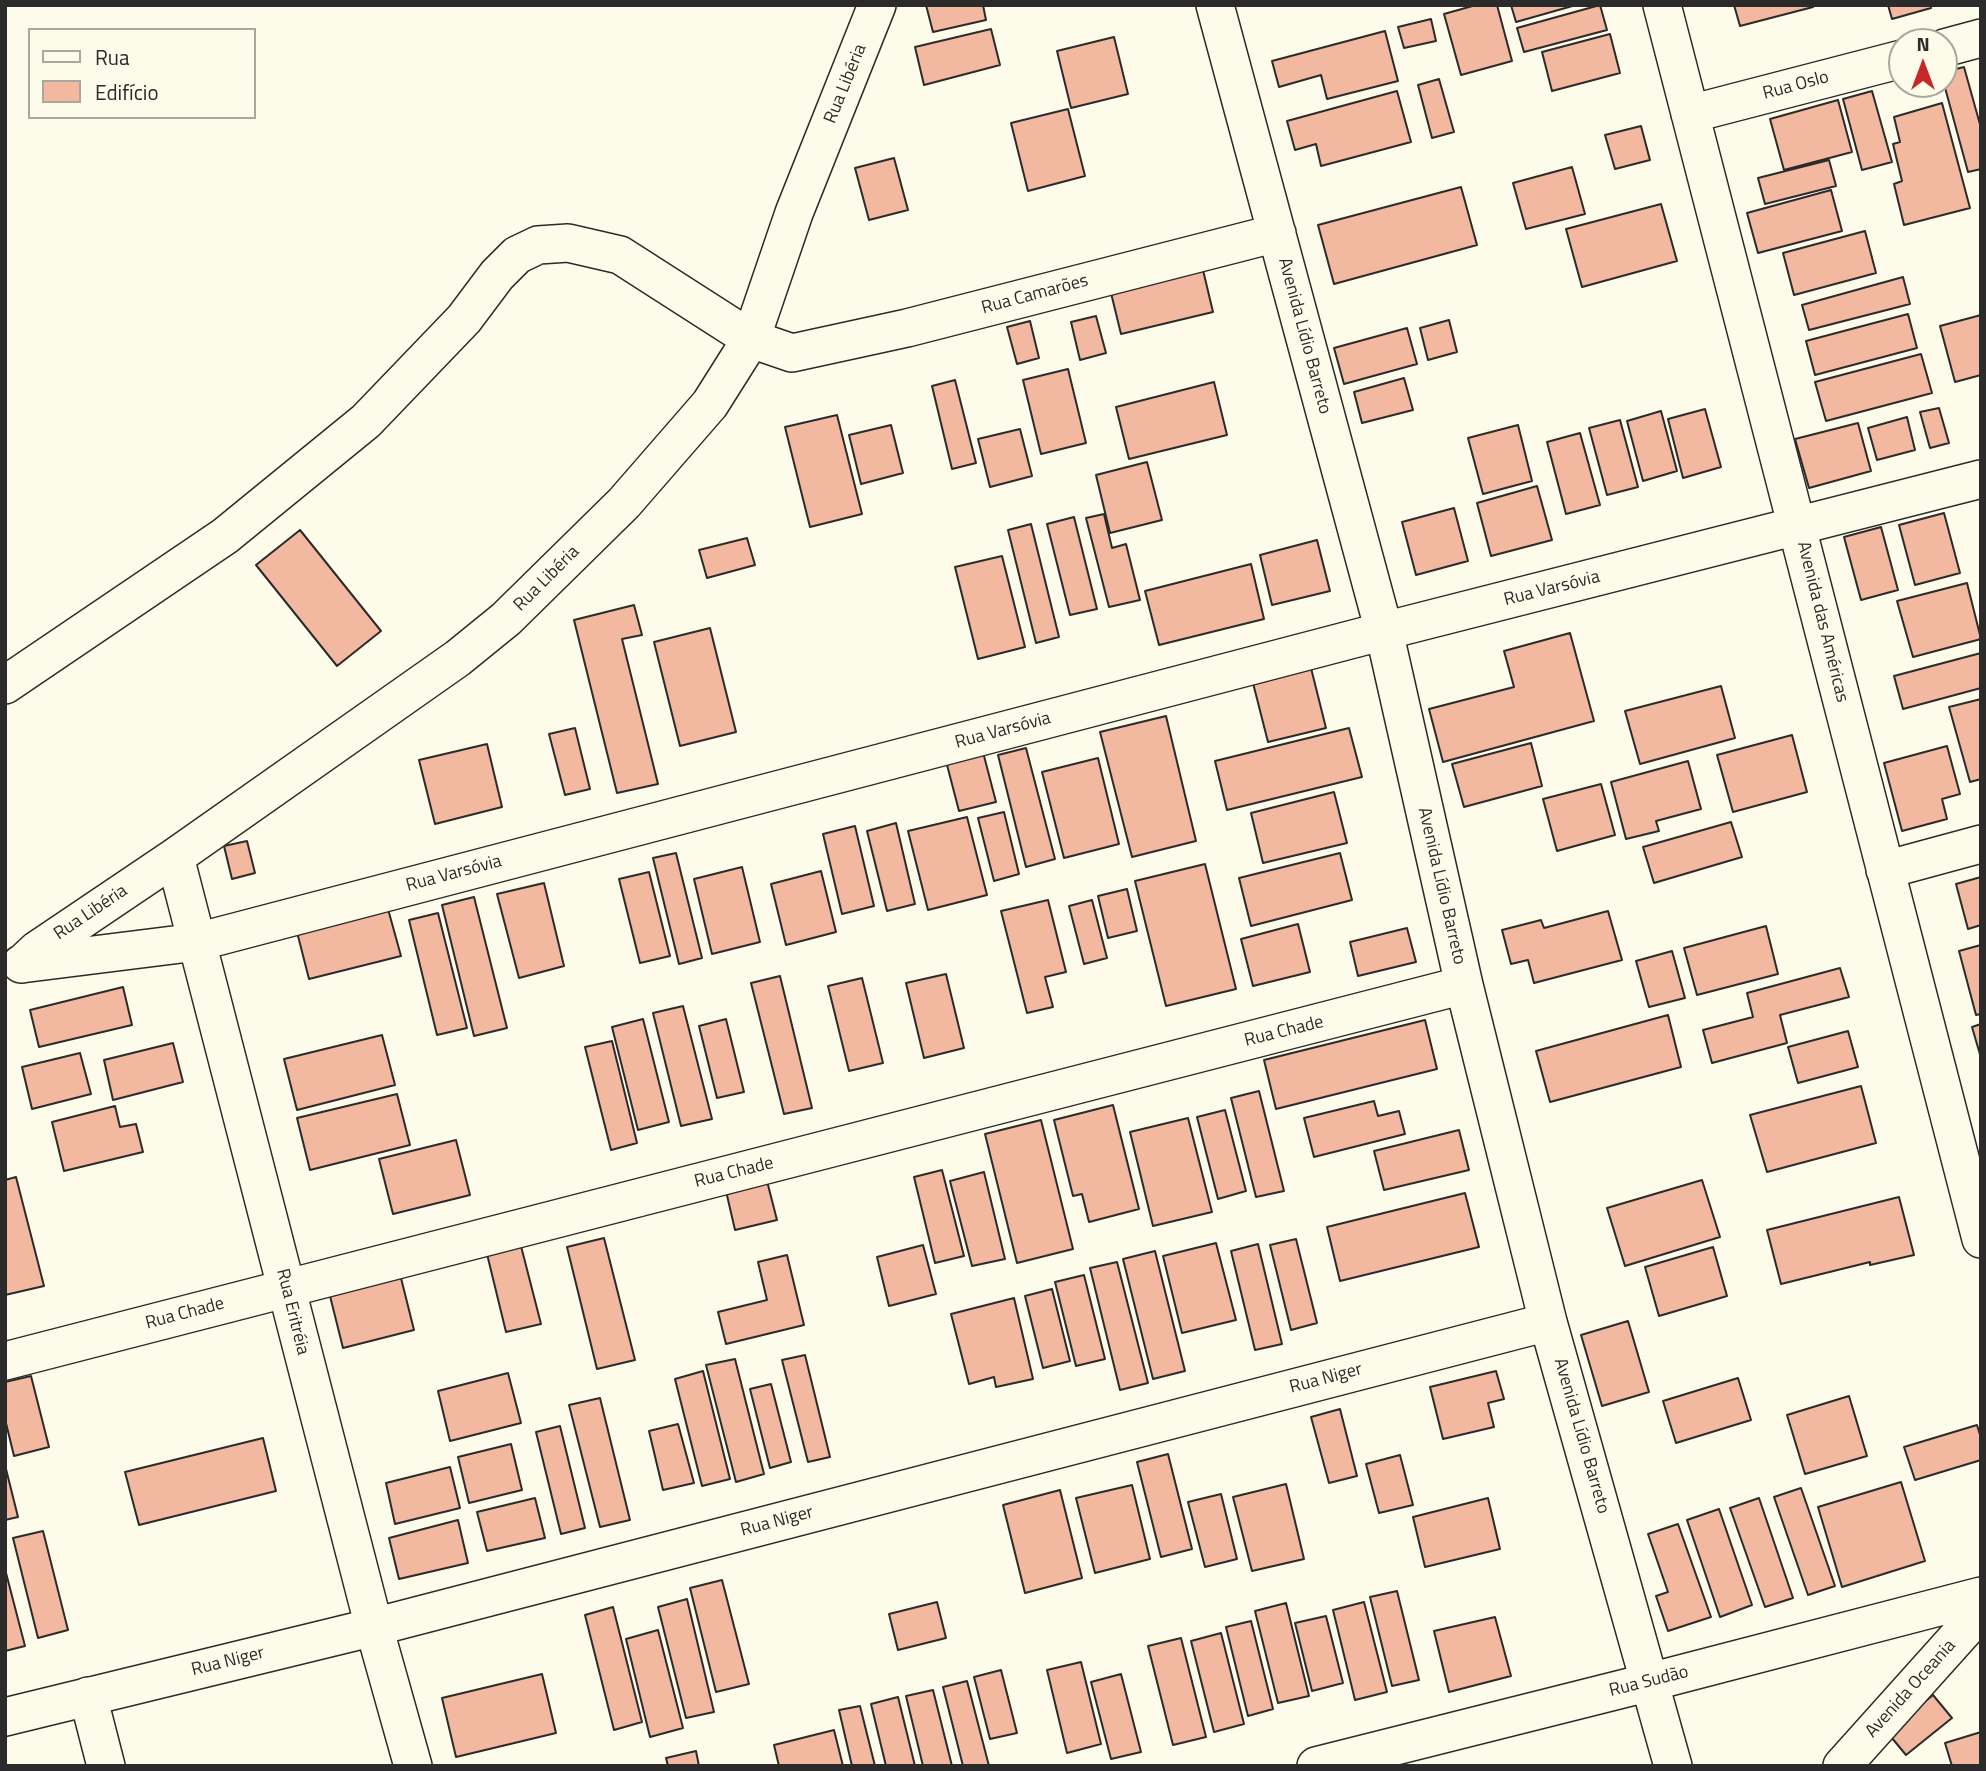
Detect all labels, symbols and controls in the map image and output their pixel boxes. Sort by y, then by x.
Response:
legend [28,28,256,119]
north arrow [1888,28,1958,98]
text: N [1916,29,1930,58]
text: Rua [95,41,130,73]
street label: Rua Libéria [820,41,872,127]
street label: Rua Oslo [1761,67,1831,105]
text: Edifício [95,76,159,108]
street label: Avenida Lídio Barreto [1273,256,1335,416]
street label: Rua Camarões [979,270,1091,320]
street label: Avenida das Américas [1792,539,1852,705]
street label: Rua Libéria [510,542,584,616]
street label: Rua Varsóvia [1502,567,1602,611]
street label: Rua Varsóvia [953,708,1053,754]
street label: Avenida Lídio Barreto [1412,805,1470,967]
street label: Rua Varsóvia [404,851,504,897]
street label: Rua Libéria [50,881,132,945]
street label: Rua Chade [1242,1012,1326,1052]
street label: Rua Chade [692,1153,776,1193]
street label: Rua Eritréia [271,1267,313,1357]
street label: Rua Chade [143,1293,227,1335]
street label: Avenida Lídio Barreto [1548,1356,1614,1516]
street label: Rua Niger [1287,1359,1365,1399]
street label: Rua Niger [738,1502,816,1542]
street label: Avenida Oceania [1861,1636,1961,1742]
street label: Rua Niger [189,1643,267,1681]
street label: Rua Sudão [1607,1662,1691,1702]

